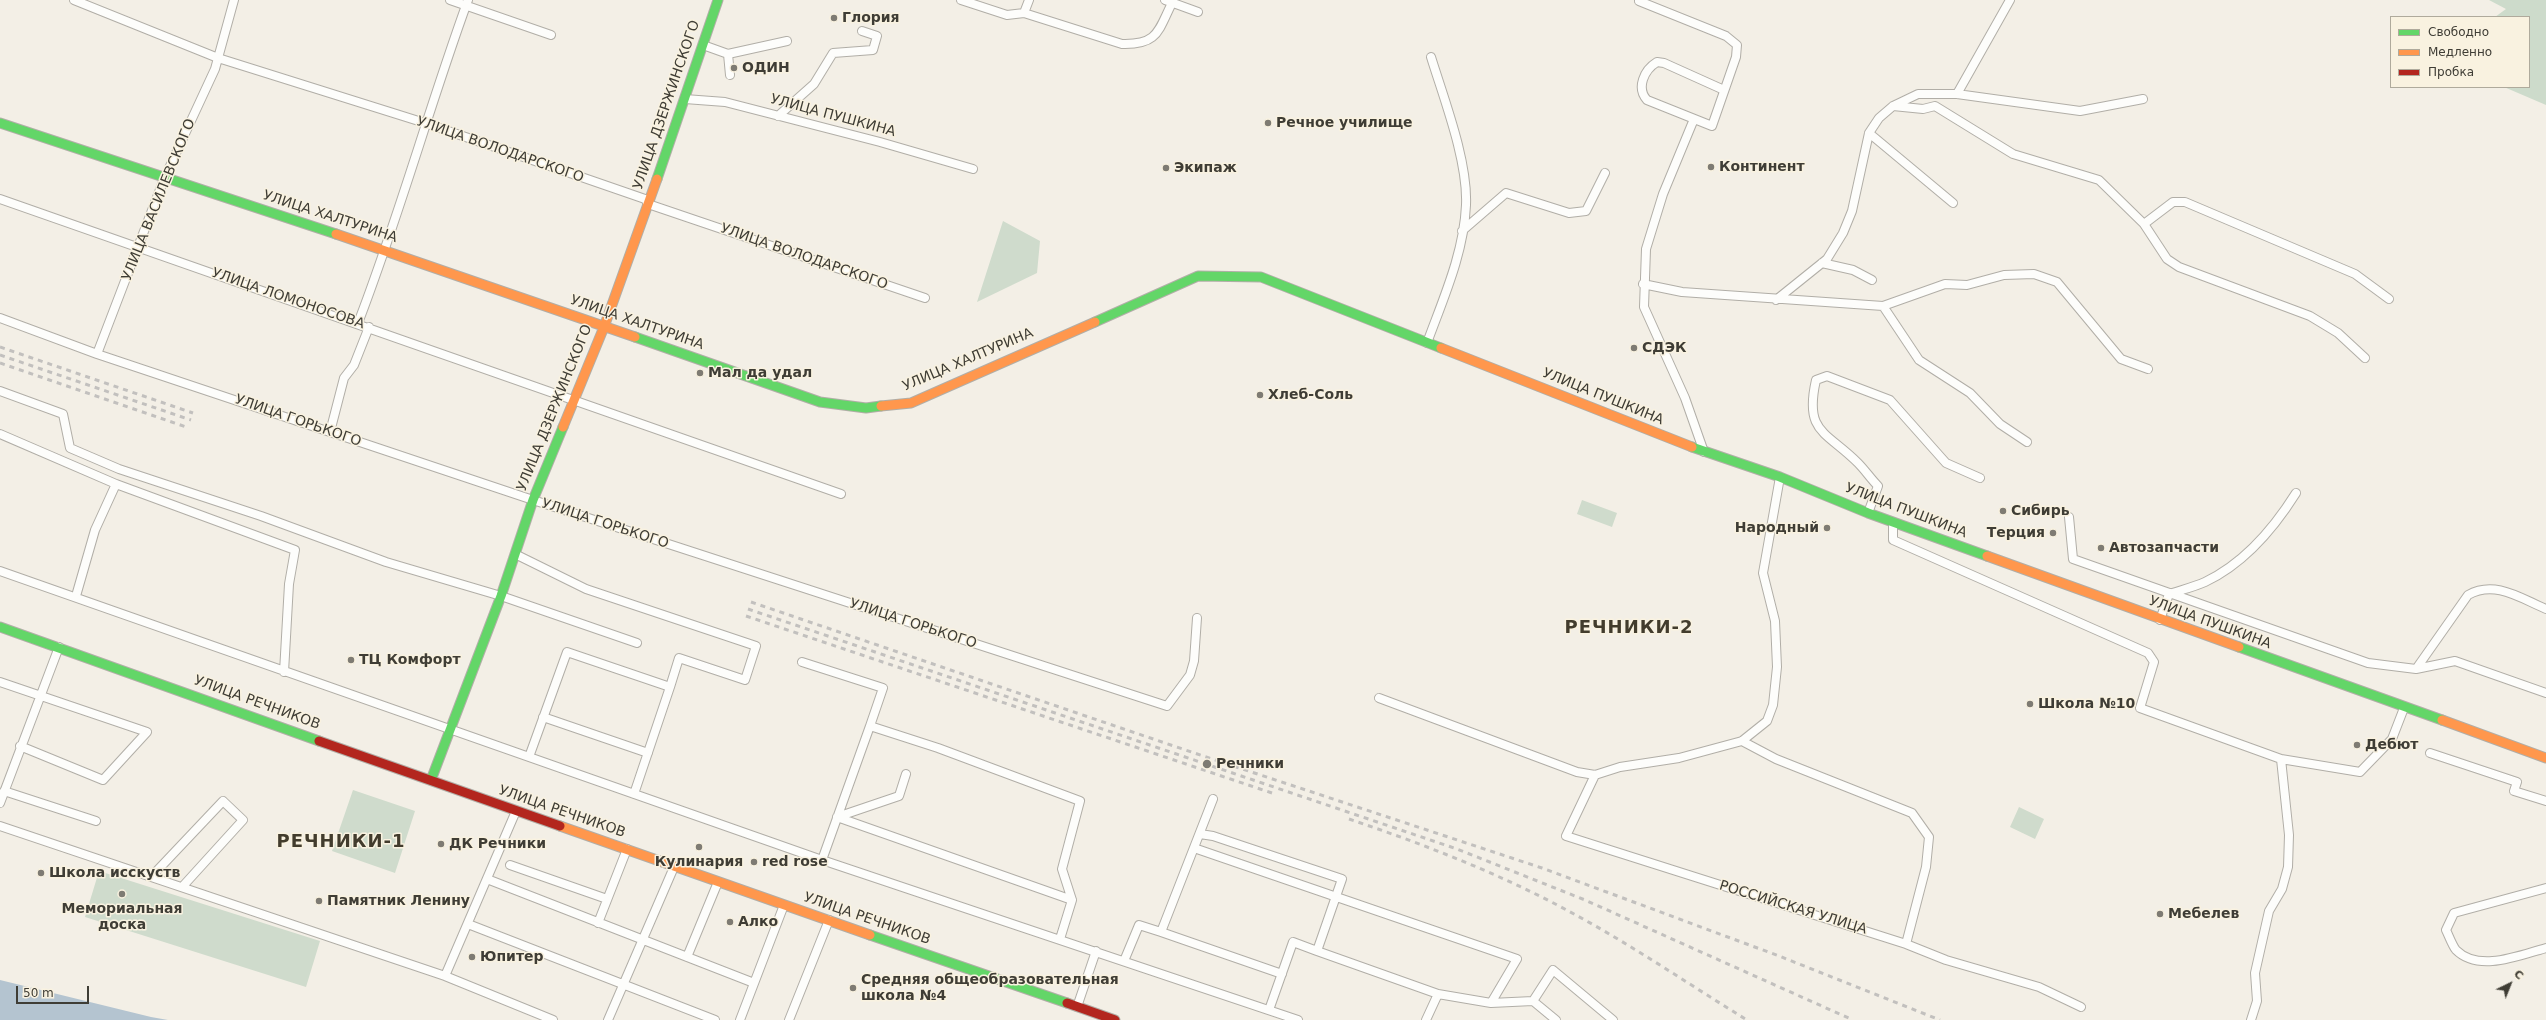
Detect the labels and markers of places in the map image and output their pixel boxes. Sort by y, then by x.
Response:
place label: Глория [842,10,900,26]
marker: Глория [829,13,839,23]
place label: ОДИН [742,60,790,76]
marker: ОДИН [729,63,739,73]
place label: Речное училище [1276,115,1413,131]
marker: Речное училище [1263,118,1273,128]
place label: Континент [1719,159,1805,175]
place label: Экипаж [1174,160,1237,176]
marker: Континент [1706,162,1716,172]
marker: Экипаж [1161,163,1171,173]
place label: СДЭК [1642,340,1686,356]
marker: СДЭК [1629,343,1639,353]
place label: Мал да удал [708,365,812,381]
marker: Мал да удал [695,368,705,378]
place label: Хлеб-Соль [1268,387,1353,403]
marker: Хлеб-Соль [1255,390,1265,400]
place label: Сибирь [2011,503,2070,519]
marker: Сибирь [1998,506,2008,516]
place label: Народный [1735,520,1819,536]
marker: Народный [1822,523,1832,533]
place label: Терция [1987,525,2045,541]
marker: Терция [2048,528,2058,538]
place label: Автозапчасти [2109,540,2219,556]
marker: Автозапчасти [2096,543,2106,553]
place label: ТЦ Комфорт [359,652,461,668]
marker: ТЦ Комфорт [346,655,356,665]
place label: Школа №10 [2038,696,2135,712]
marker: Школа №10 [2025,699,2035,709]
place label: Дебют [2365,737,2418,753]
marker: Дебют [2352,740,2362,750]
place label: Речники [1216,756,1284,772]
marker: Речники [1201,758,1213,770]
place label: ДК Речники [449,836,546,852]
marker: ДК Речники [436,839,446,849]
marker: Кулинария [694,842,704,852]
place label: Кулинария [655,854,743,870]
place label: red rose [762,854,828,870]
marker: red rose [749,857,759,867]
place label: Школа исскуств [49,865,180,881]
marker: Школа исскуств [36,868,46,878]
marker: Мемориальная доска [117,889,127,899]
place label: Памятник Ленину [327,893,470,909]
marker: Памятник Ленину [314,896,324,906]
place label: Мемориальная доска [62,901,182,934]
place label: Мебелев [2168,906,2239,922]
marker: Мебелев [2155,909,2165,919]
place label: Алко [738,914,778,930]
marker: Алко [725,917,735,927]
place label: Юпитер [480,949,544,965]
marker: Юпитер [467,952,477,962]
place label: Средняя общеобразовательная школа №4 [861,972,1119,1004]
marker: Средняя общеобразовательная школа №4 [848,983,858,993]

